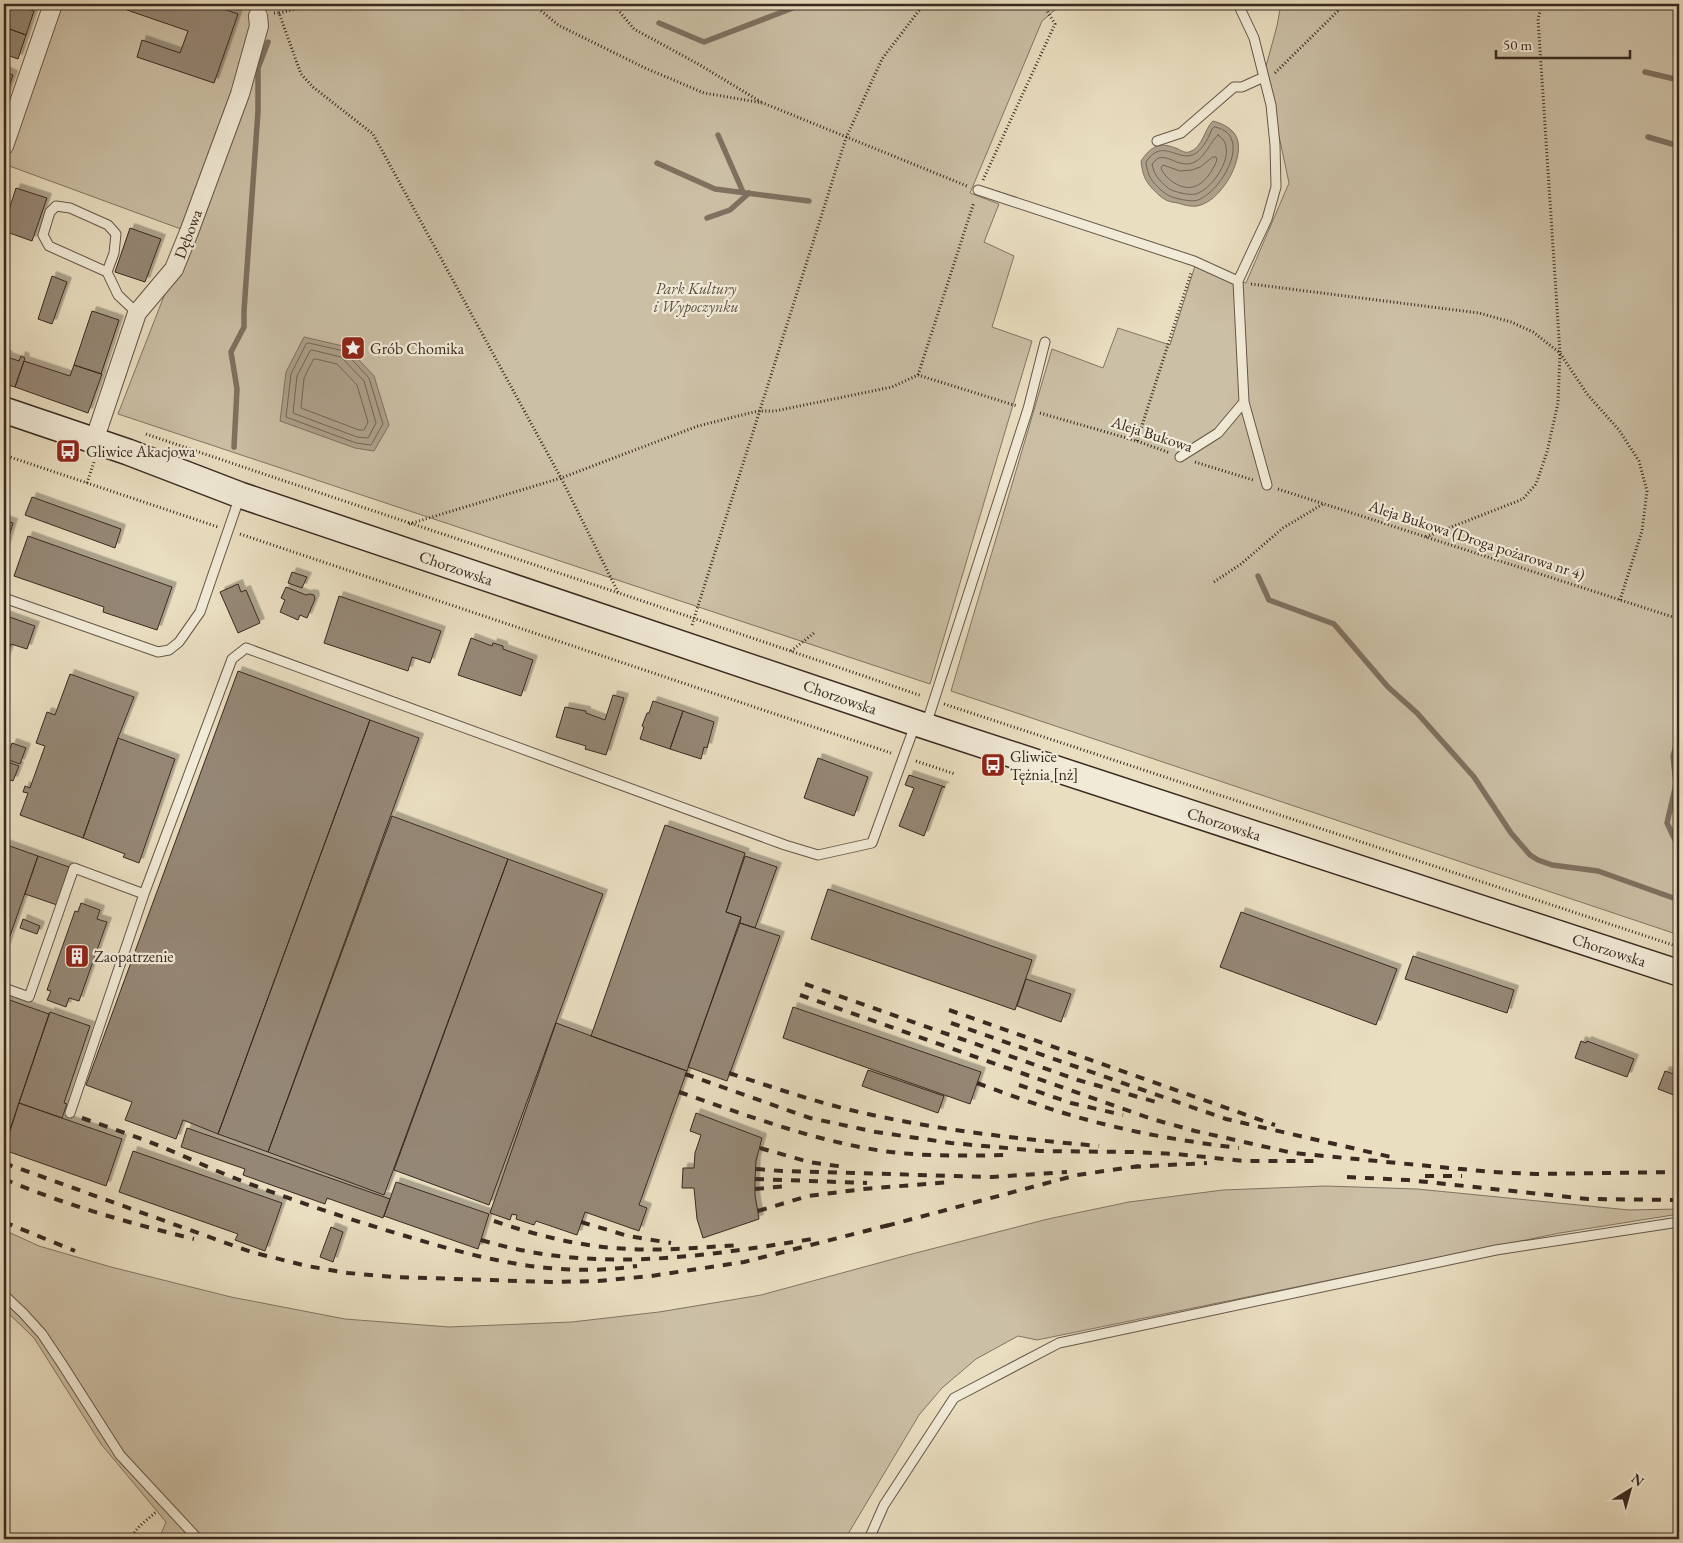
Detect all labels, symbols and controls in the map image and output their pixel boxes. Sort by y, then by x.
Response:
scale bar [1496,28,1629,60]
text: 50 m [1503,35,1532,54]
street label: Dębowa [169,206,207,262]
park label: Park Kultury i Wypoczynku [653,278,739,317]
place icon: Grób Chomika [340,335,366,361]
place label: Grób Chomika [370,338,465,359]
street label: Aleja Bukowa [1108,411,1196,457]
bus stop icon: Gliwice Akacjowa [55,438,81,464]
place label: Gliwice Akacjowa [86,441,196,462]
street label: Aleja Bukowa (Droga pożarowa nr 4) [1365,495,1588,585]
street label: Chorzowska [416,546,496,591]
street label: Chorzowska [800,675,880,720]
place label: Gliwice Tężnia [nż] [1010,746,1078,785]
bus stop icon: Gliwice Tężnia [nż] [980,752,1006,778]
street label: Chorzowska [1184,802,1264,846]
street label: Chorzowska [1569,928,1649,972]
building icon: Zaopatrzenie [64,943,90,969]
place label: Zaopatrzenie [94,946,174,967]
north arrow [1606,1466,1656,1516]
text: N [1628,1469,1648,1491]

